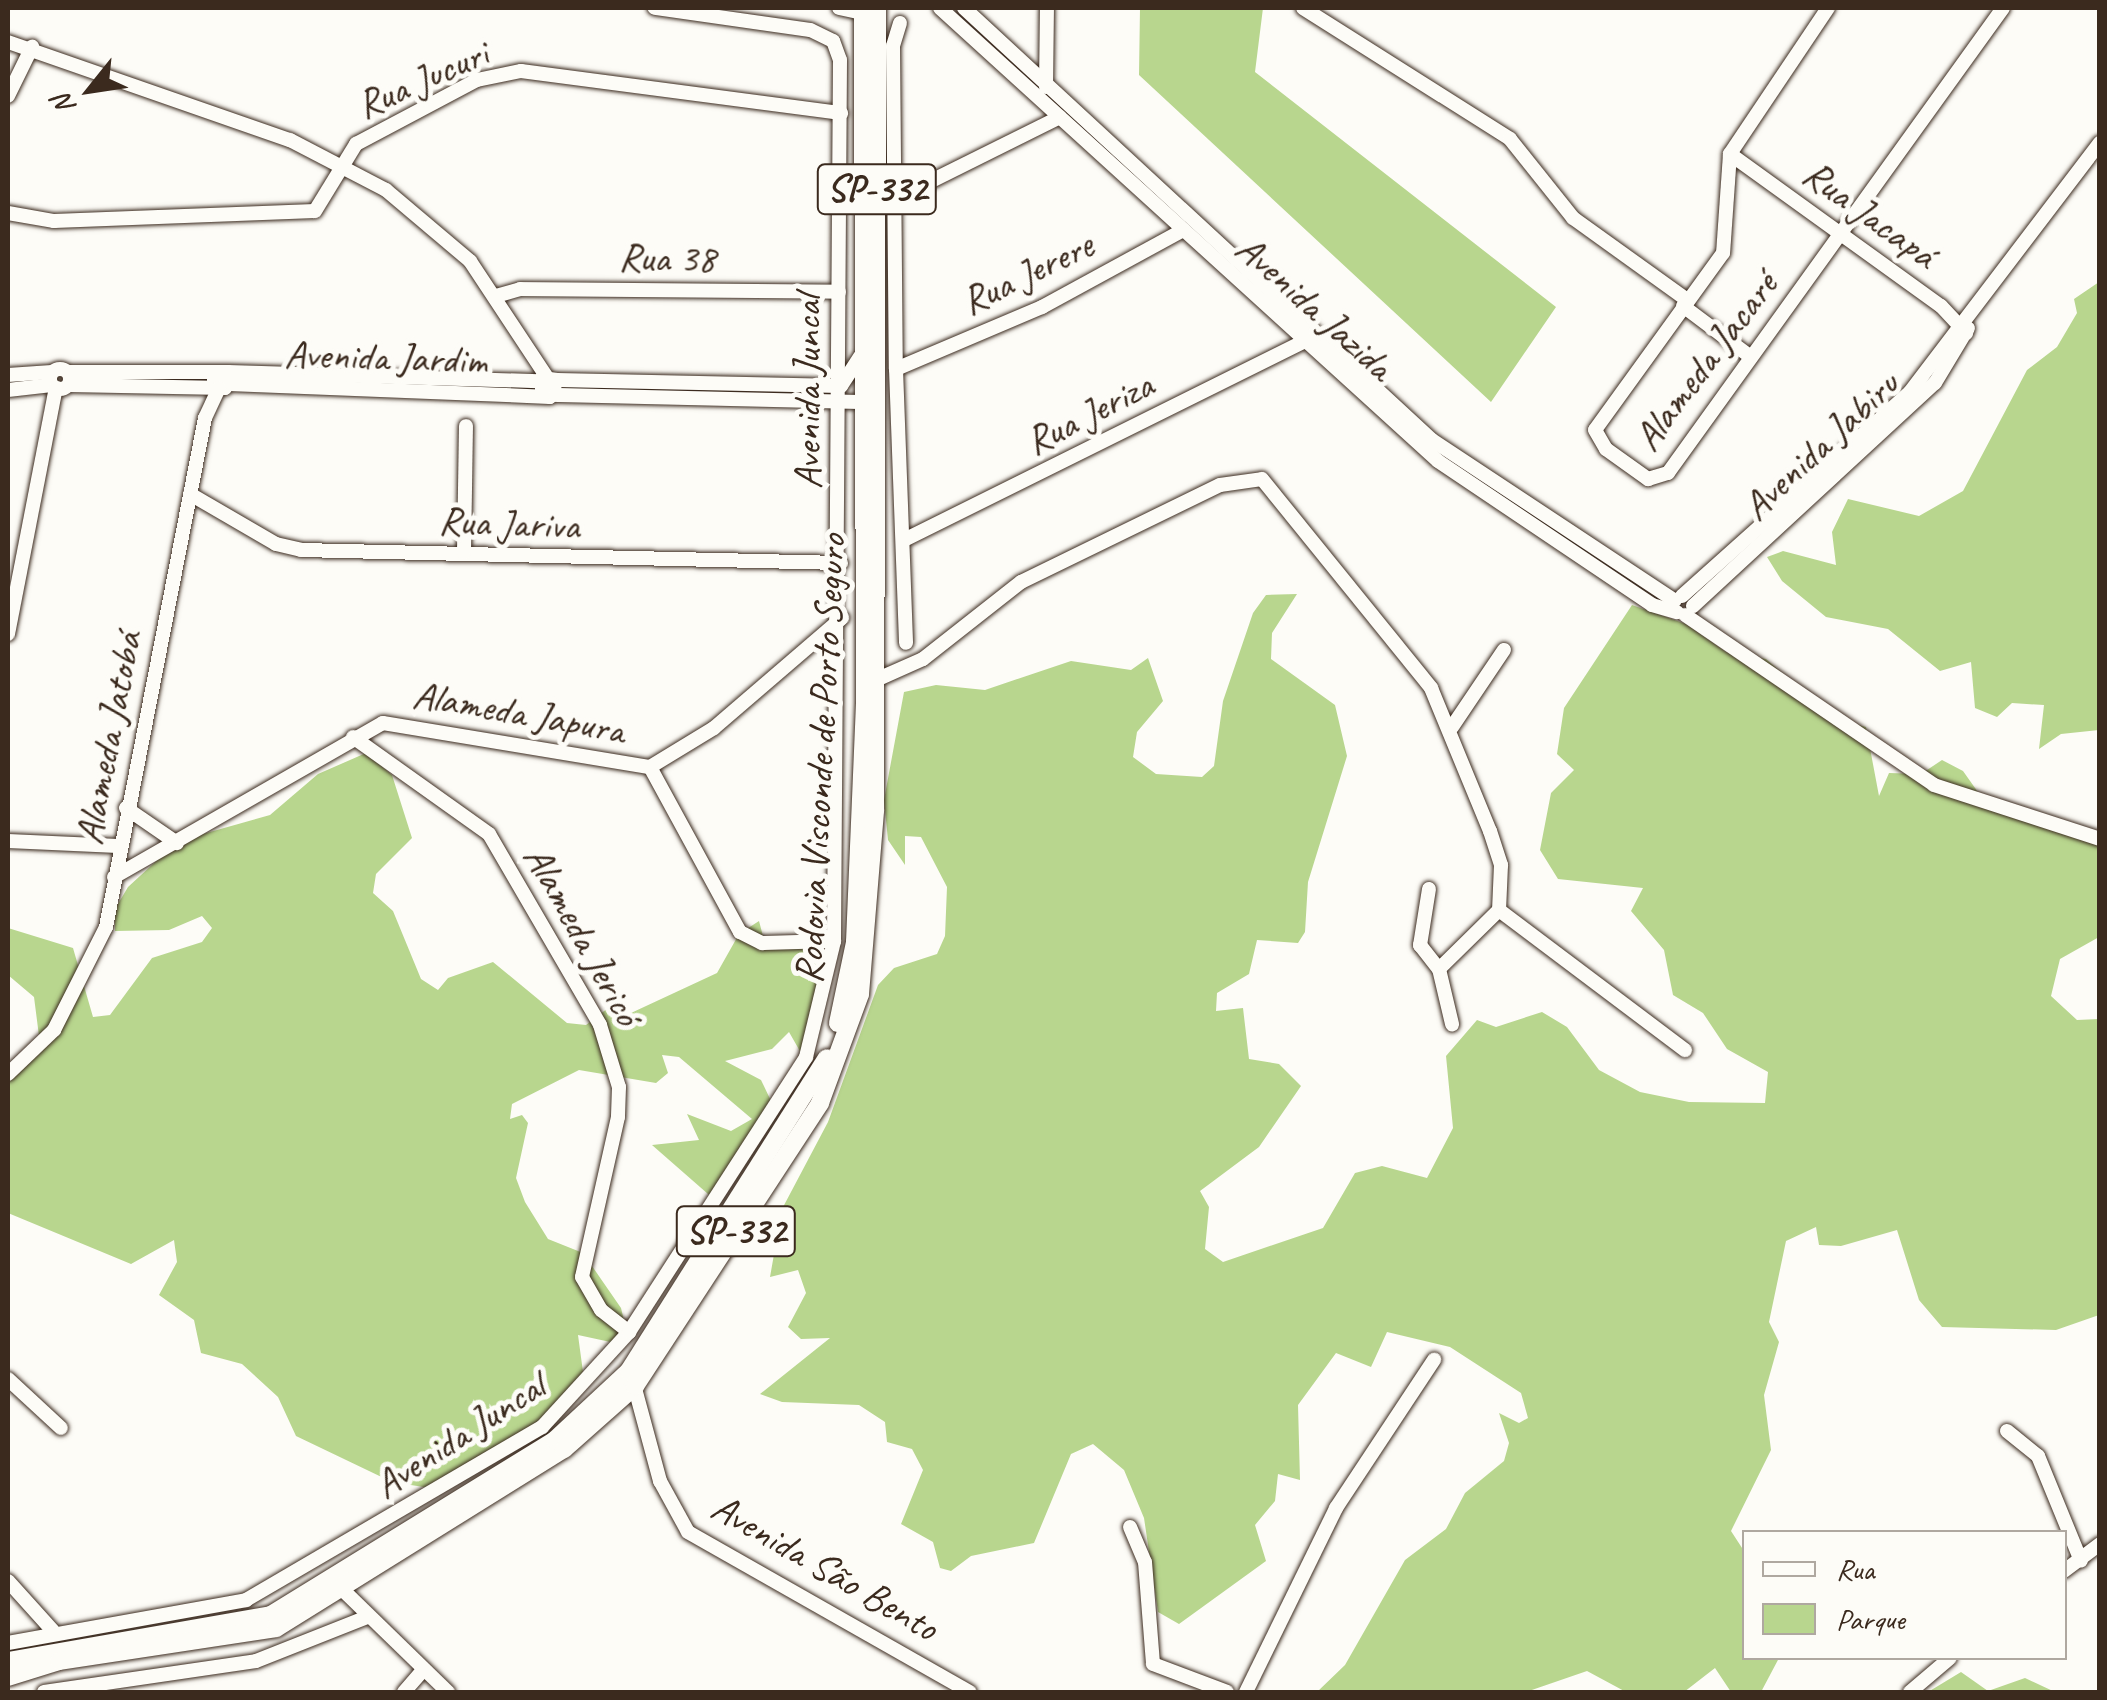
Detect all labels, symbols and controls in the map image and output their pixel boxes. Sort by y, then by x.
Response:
street label: Rua Jucuri [349,29,495,129]
north arrow [40,40,140,140]
text: N [44,89,83,122]
street label: Rua Jacapá [1794,150,1946,278]
road number: SP-332 [814,156,940,222]
street label: Rua Jerere [953,221,1101,325]
street label: Avenida Jazida [1227,224,1403,390]
street label: Rua 38 [618,233,716,283]
street label: Alameda Jacaré [1622,262,1788,460]
street label: Avenida Juncal [783,295,831,489]
street label: Avenida Jardim [284,329,488,385]
street label: Avenida Jabiru [1732,360,1908,530]
street label: Rua Jeriza [1017,361,1161,465]
street label: Rua Jariva [437,497,581,549]
street label: Rodovia Visconde de Porto Seguro [784,534,856,984]
street label: Alameda Jatobá [64,628,152,848]
street label: Alameda Japura [410,670,628,754]
street label: Alameda Jericó [514,837,652,1033]
road number: SP-332 [674,1198,798,1264]
street label: Avenida Juncal [364,1362,554,1508]
street label: Avenida São Bento [703,1483,947,1651]
legend [1742,1530,2067,1660]
text: Rua [1836,1550,1874,1588]
text: Parque [1836,1600,1905,1638]

